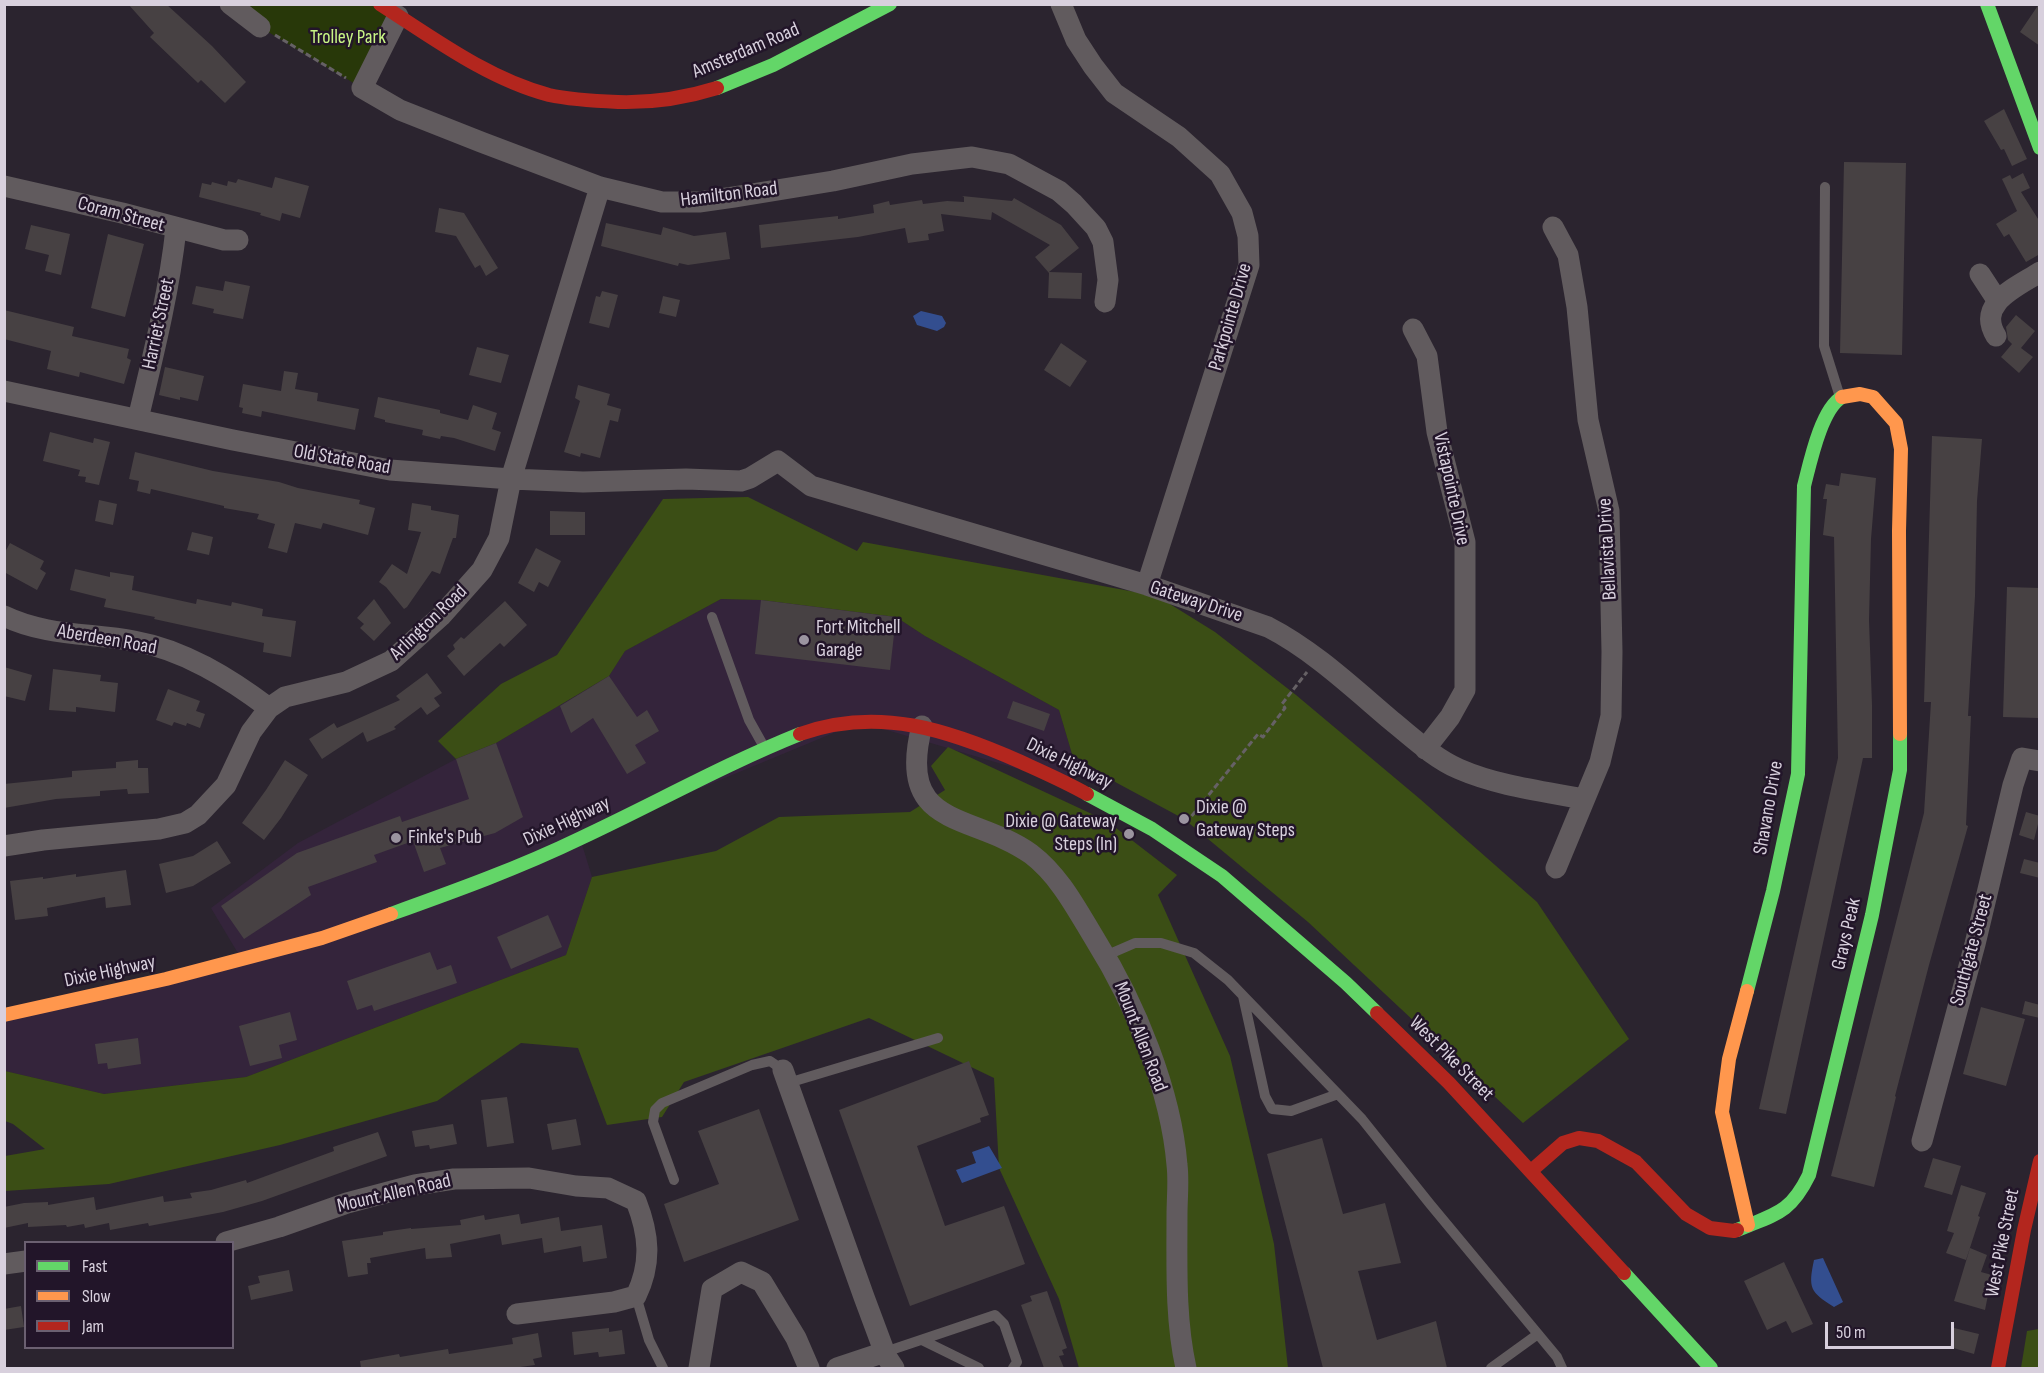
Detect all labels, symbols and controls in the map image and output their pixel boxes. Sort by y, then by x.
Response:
street label: Amsterdam Road [689,18,803,84]
park label: Trolley Park [310,26,386,50]
street label: Hamilton Road [679,177,779,213]
street label: Coram Street [75,192,167,238]
street label: Parkpointe Drive [1204,261,1258,373]
street label: Harriet Street [138,276,180,372]
street label: Vistapointe Drive [1427,430,1475,548]
street label: Old State Road [292,440,392,480]
street label: Bellavista Drive [1593,497,1623,601]
street label: Gateway Drive [1147,576,1245,628]
street label: Arlington Road [385,580,473,666]
place label: Fort Mitchell Garage [816,616,900,663]
street label: Aberdeen Road [56,619,158,661]
marker: Fort Mitchell Garage [797,633,811,647]
street label: Dixie Highway [1022,733,1116,795]
street label: Shavano Drive [1749,759,1789,857]
street label: Dixie Highway [520,792,614,852]
place label: Dixie @ Gateway Steps [1196,796,1295,843]
place label: Dixie @ Gateway Steps (In) [1005,810,1117,857]
marker: Dixie @ Gateway Steps [1177,812,1191,826]
place label: Finke's Pub [408,826,482,850]
marker: Dixie @ Gateway Steps (In) [1122,827,1136,841]
marker: Finke's Pub [389,831,403,845]
street label: Southgate Street [1946,892,1998,1008]
street label: Grays Peak [1827,896,1867,972]
street label: Dixie Highway [62,951,158,993]
street label: Mount Allen Road [1108,979,1172,1095]
street label: West Pike Street [1404,1012,1498,1106]
street label: Mount Allen Road [335,1169,453,1219]
street label: West Pike Street [1981,1187,2025,1299]
legend [24,1241,234,1349]
text: Fast [82,1256,107,1277]
text: Slow [82,1286,111,1307]
scale bar [1828,1310,1957,1348]
text: Jam [82,1316,104,1337]
text: 50 m [1836,1322,1866,1343]

